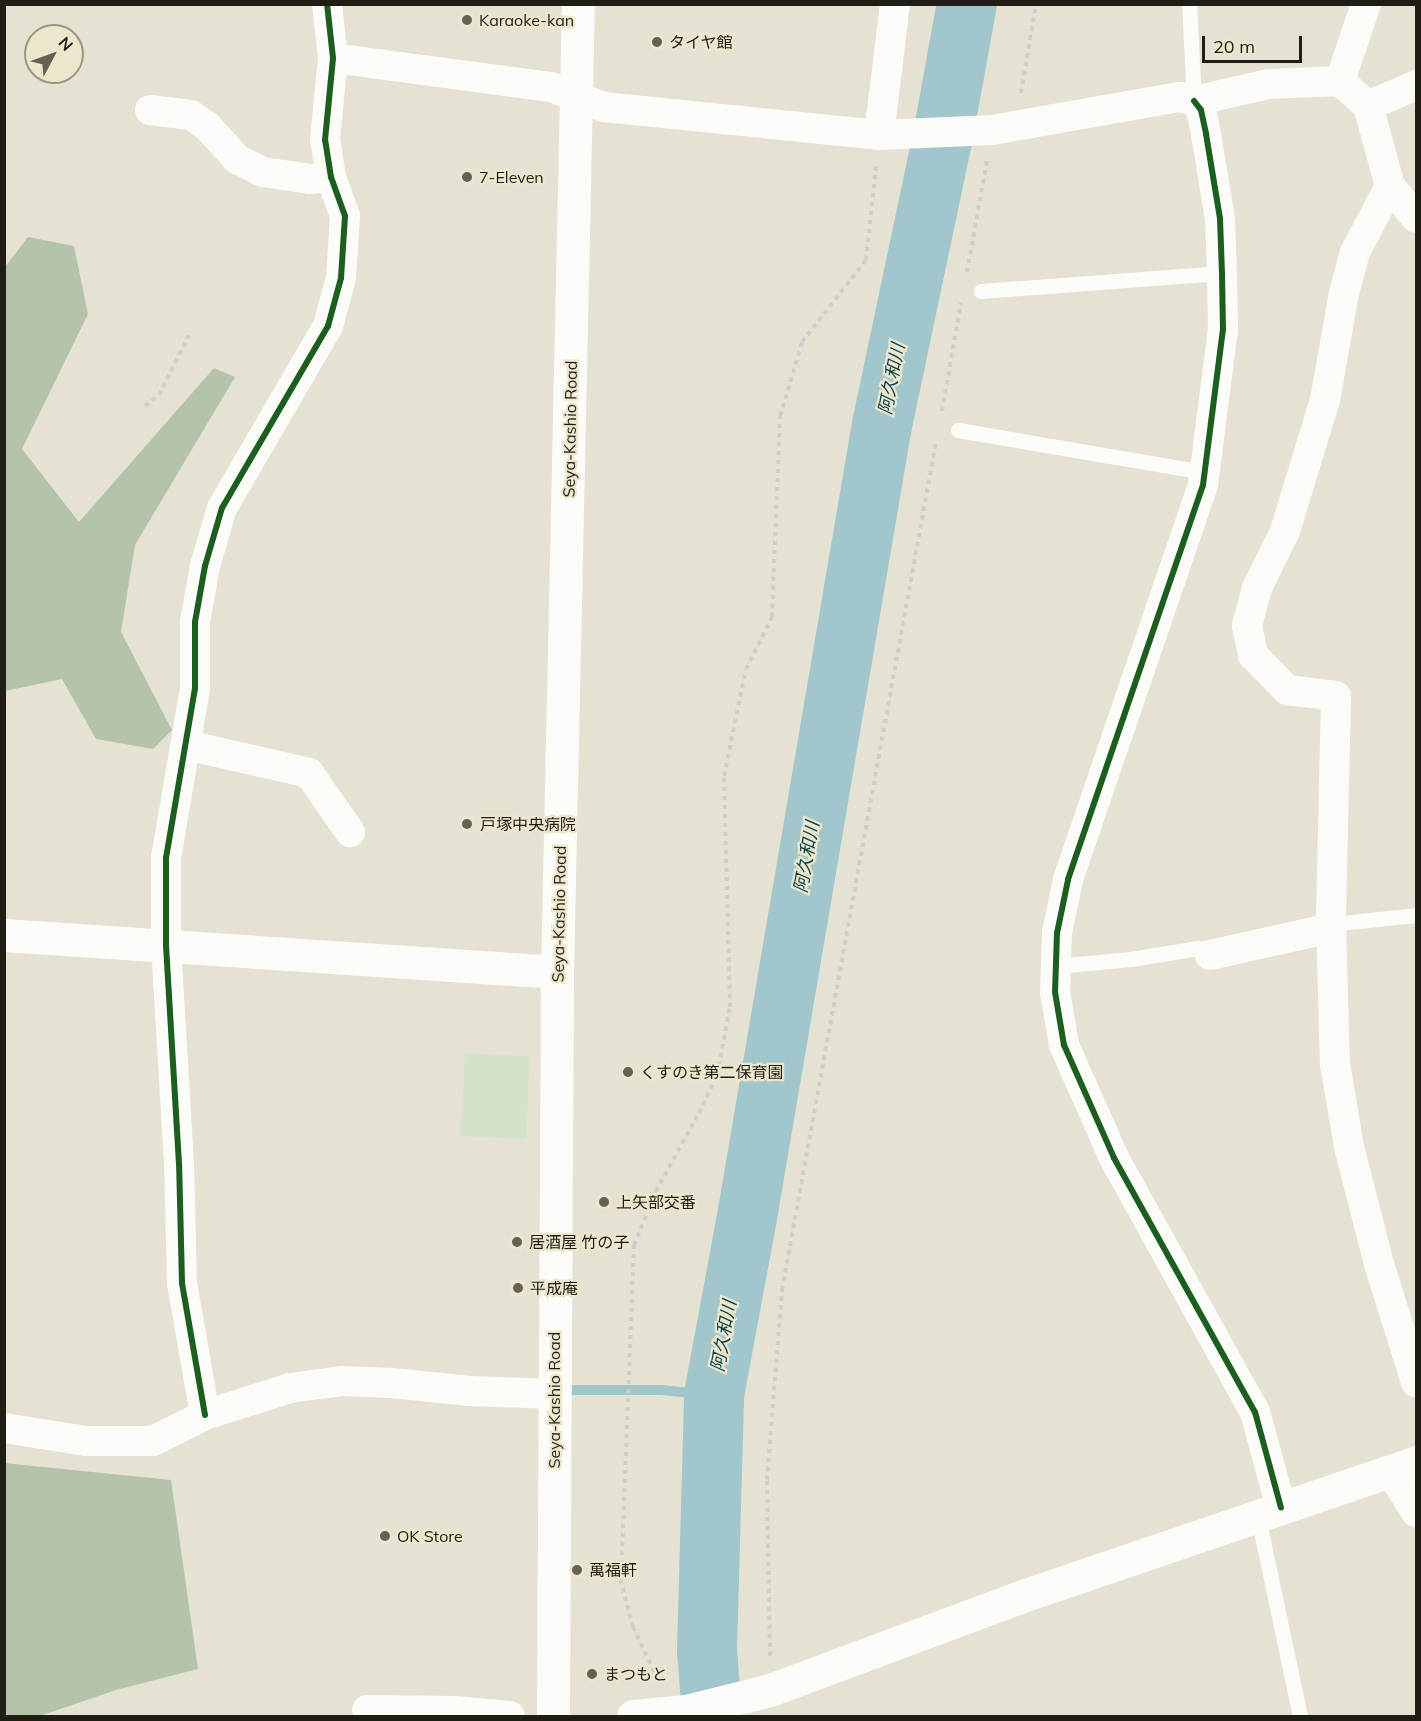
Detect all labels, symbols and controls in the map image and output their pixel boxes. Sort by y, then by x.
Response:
place label: Karaoke-kan [479,10,574,30]
marker: Karaoke-kan [460,13,474,27]
north arrow [24,24,84,84]
scale bar [1205,24,1306,62]
text: N [55,32,78,55]
place label: タイヤ館 [669,32,733,52]
marker: タイヤ館 [650,35,664,49]
text: 20 m [1213,35,1255,58]
place label: 7-Eleven [479,167,544,187]
marker: 7-Eleven [460,170,474,184]
water label: 阿久和川 [875,342,909,416]
street label: Seya-Kashio Road [559,360,581,498]
place label: 戸塚中央病院 [480,814,576,834]
marker: 戸塚中央病院 [458,815,476,833]
water label: 阿久和川 [790,820,824,894]
street label: Seya-Kashio Road [548,845,570,983]
place label: くすのき第二保育園 [640,1062,784,1082]
marker: くすのき第二保育園 [621,1065,635,1079]
place label: 上矢部交番 [616,1192,696,1212]
marker: 上矢部交番 [597,1195,611,1209]
place label: 居酒屋 竹の子 [529,1232,629,1252]
marker: 居酒屋 竹の子 [510,1235,524,1249]
place label: 平成庵 [530,1278,578,1298]
marker: 平成庵 [511,1281,525,1295]
water label: 阿久和川 [707,1299,741,1373]
street label: Seya-Kashio Road [544,1332,564,1468]
place label: OK Store [397,1526,463,1546]
marker: OK Store [378,1529,392,1543]
place label: 萬福軒 [589,1560,637,1580]
marker: 萬福軒 [570,1563,584,1577]
place label: まつもと [604,1664,668,1684]
marker: まつもと [585,1667,599,1681]

